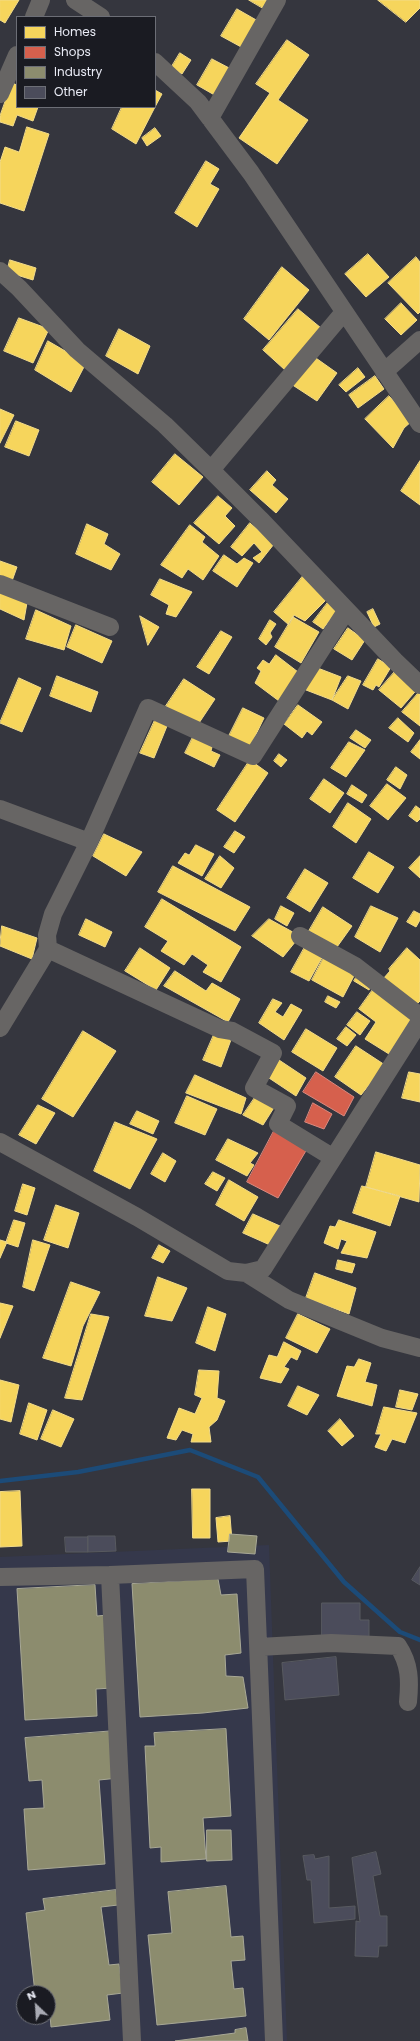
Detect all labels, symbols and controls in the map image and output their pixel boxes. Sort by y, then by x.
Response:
legend [16,16,156,108]
text: Homes [54,23,96,40]
text: Shops [54,43,91,60]
text: Industry [54,63,102,80]
text: Other [54,83,87,100]
north arrow [16,1985,56,2025]
text: N [24,1986,38,2004]

